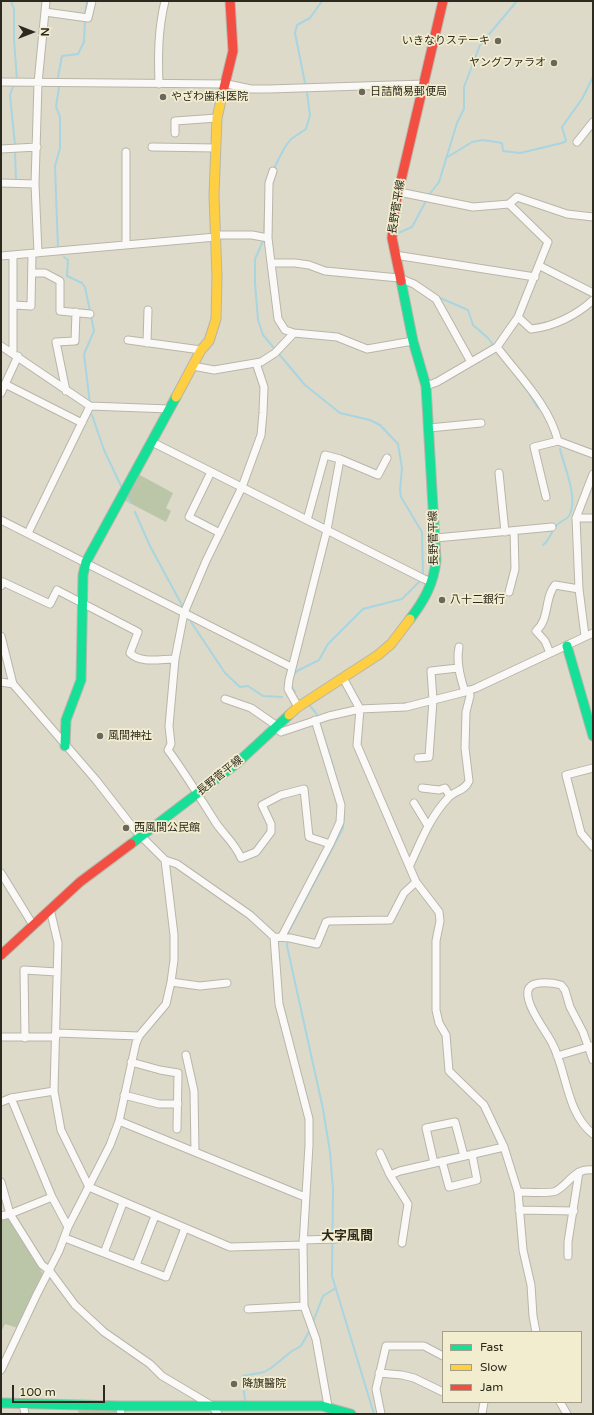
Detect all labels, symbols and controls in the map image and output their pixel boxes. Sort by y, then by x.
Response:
north arrow [12,12,52,52]
text: N [38,28,51,36]
place label: いきなりステーキ [402,34,490,48]
marker: いきなりステーキ [493,36,503,46]
place label: ヤングファラオ [469,56,546,70]
marker: ヤングファラオ [549,58,559,68]
place label: 日詰簡易郵便局 [370,85,447,99]
marker: 日詰簡易郵便局 [357,87,367,97]
place label: やざわ歯科医院 [171,90,248,104]
marker: やざわ歯科医院 [158,92,168,102]
street label: 長野菅平線 [386,179,408,235]
street label: 長野菅平線 [427,510,441,566]
place label: 八十二銀行 [450,593,505,607]
marker: 八十二銀行 [437,595,447,605]
place label: 風間神社 [108,729,152,743]
marker: 風間神社 [95,731,105,741]
street label: 長野菅平線 [194,754,246,798]
place label: 西風間公民館 [134,821,200,835]
marker: 西風間公民館 [121,823,131,833]
district label: 大字風間 [321,1229,373,1245]
legend [442,1331,582,1403]
text: Fast [480,1340,503,1354]
text: Slow [480,1360,507,1374]
scale bar [14,1377,107,1403]
place label: 降旗醫院 [242,1377,286,1391]
marker: 降旗醫院 [229,1379,239,1389]
text: Jam [480,1380,503,1394]
text: 100 m [19,1385,56,1399]

